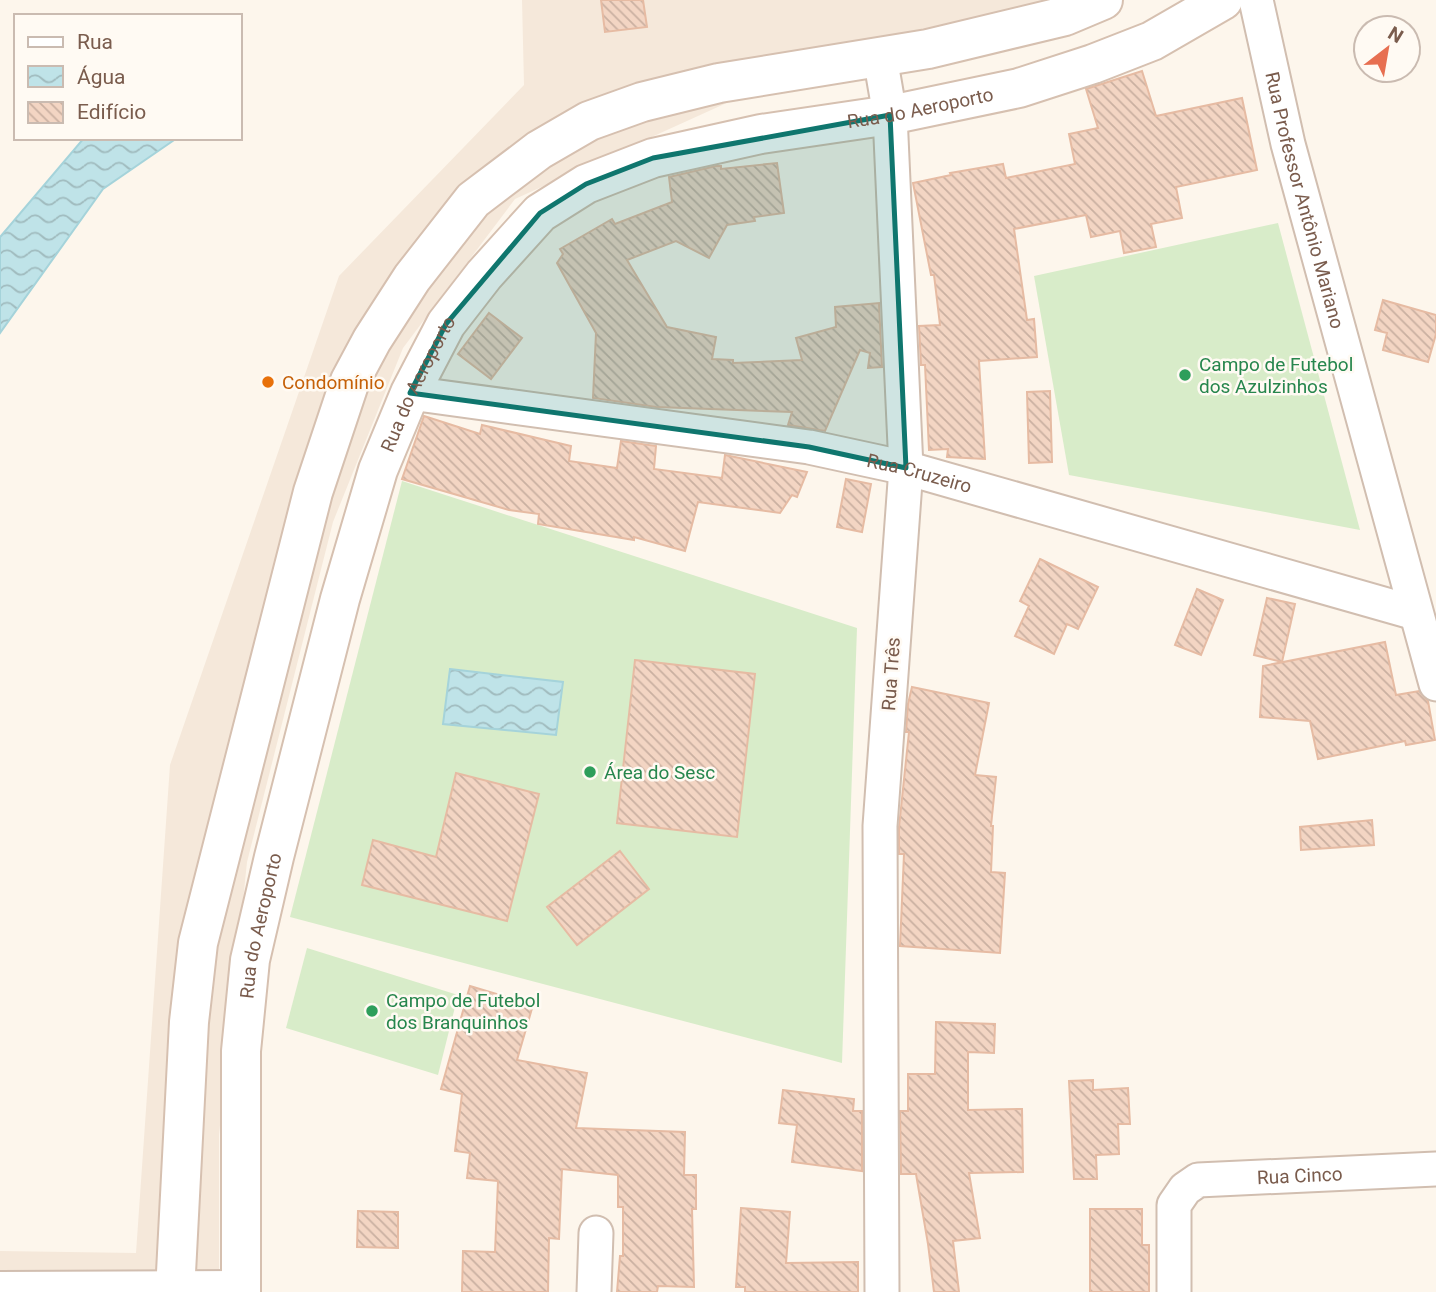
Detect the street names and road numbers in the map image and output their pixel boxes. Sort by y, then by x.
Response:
street label: Rua Professor Antônio Mariano [1261,69,1350,331]
street label: Rua do Aeroporto [846,82,995,133]
street label: Rua do Aeroporto [375,311,460,455]
street label: Rua Cruzeiro [865,448,975,498]
street label: Rua Três [877,636,905,712]
street label: Rua do Aeroporto [235,850,286,1000]
street label: Rua Cinco [1256,1162,1343,1189]

